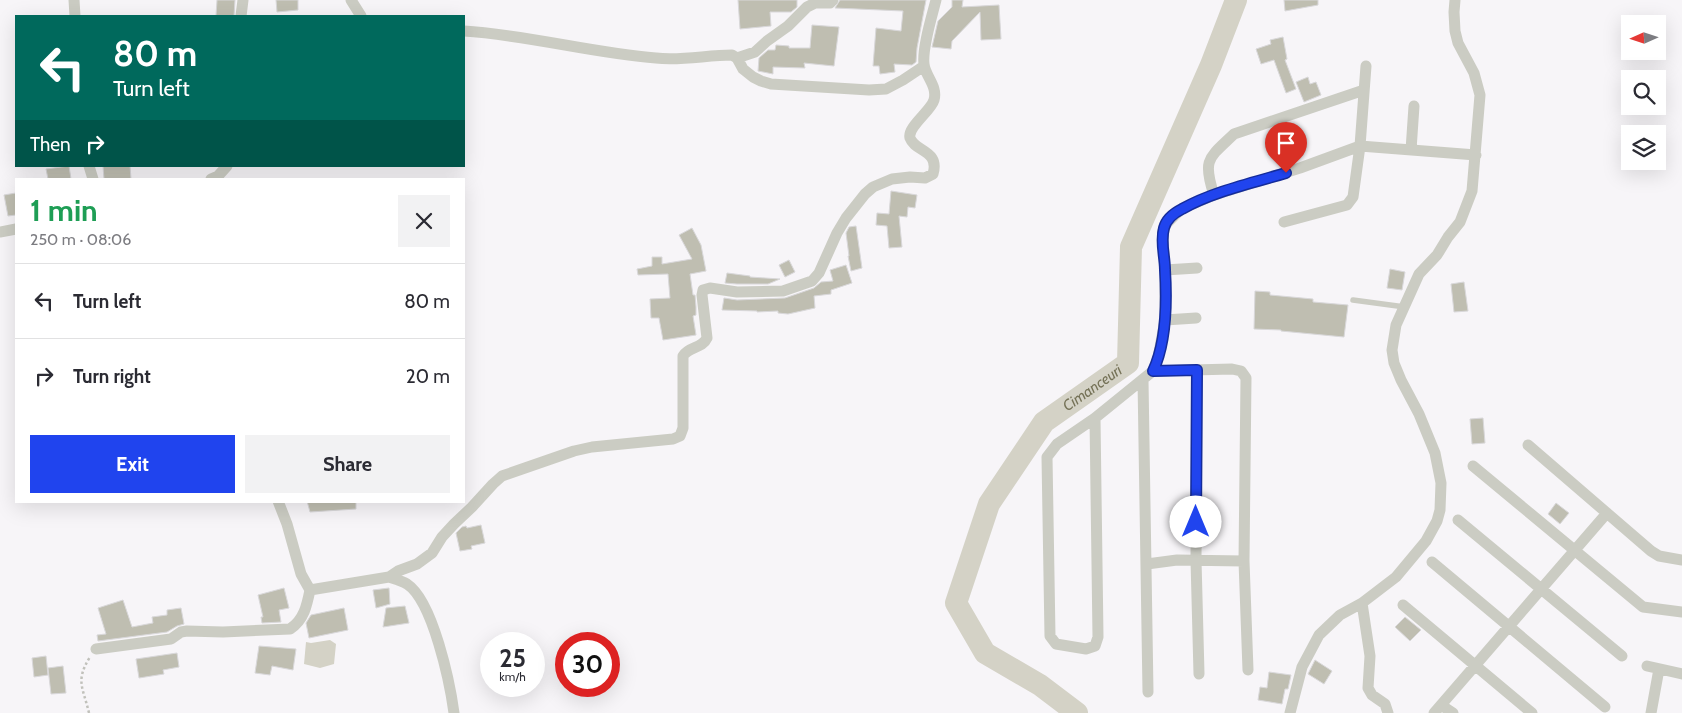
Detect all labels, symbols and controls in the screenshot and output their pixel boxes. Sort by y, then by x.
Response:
north arrow [1621,15,1666,60]
map controls [1621,15,1666,170]
text: 80 m [113,32,197,75]
icon: left [30,35,95,100]
button: search [1621,70,1666,115]
text: Turn left [113,75,190,102]
pin [1265,122,1307,173]
button: layers [1621,125,1666,170]
icon: arrive [1272,129,1300,157]
icon: right [81,130,109,158]
text: Then [30,133,71,156]
text: 1 min [30,192,98,229]
button: close [398,195,450,247]
text: 250 m · 08:06 [30,230,131,249]
icon: left [30,287,58,315]
text: Turn left [73,290,141,313]
text: 80 m [404,290,450,313]
water label: Cimanceuri [1059,361,1126,415]
icon: right [30,362,58,390]
text: Turn right [73,365,151,388]
text: 20 m [406,365,450,388]
button: Exit [30,435,235,493]
button: Share [245,435,450,493]
position arrow [1169,495,1221,547]
speed limit sign: 30 [555,632,620,697]
text: 25 [499,643,526,673]
text: km/h [499,669,526,684]

